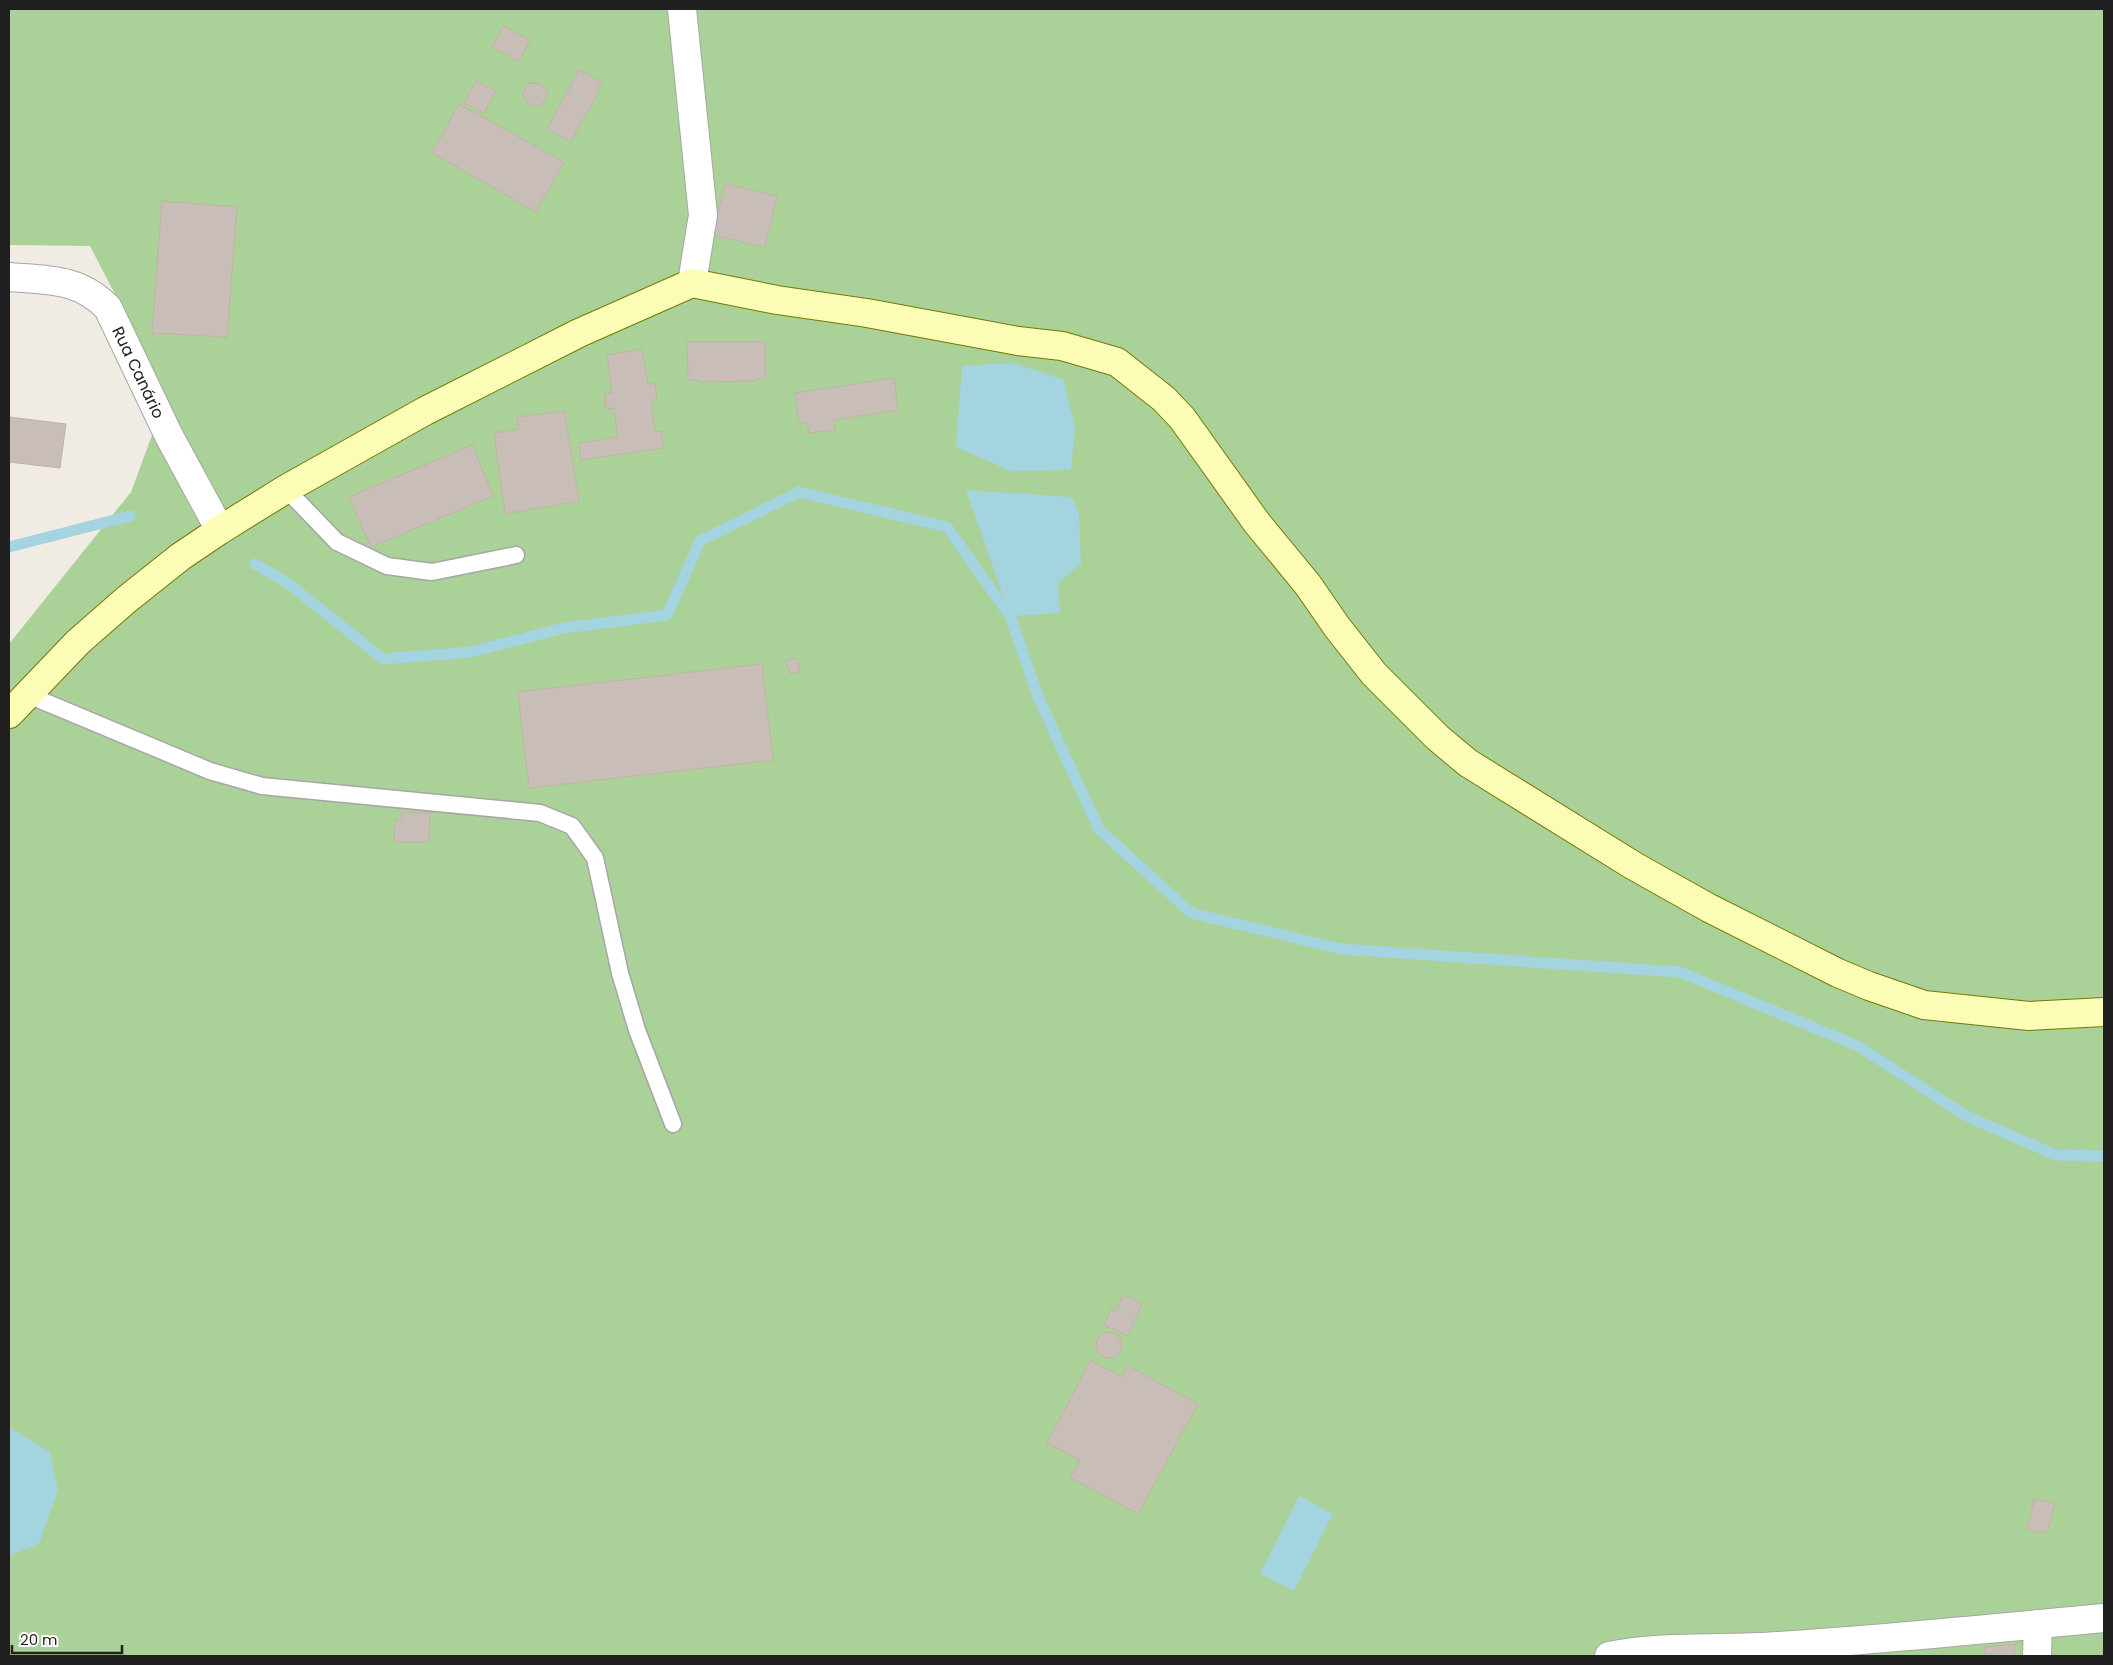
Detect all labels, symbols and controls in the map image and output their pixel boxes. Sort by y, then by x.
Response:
street label: Rua Canário [106,323,170,422]
scale bar [12,1622,122,1654]
text: 20 m [20,1629,58,1650]

